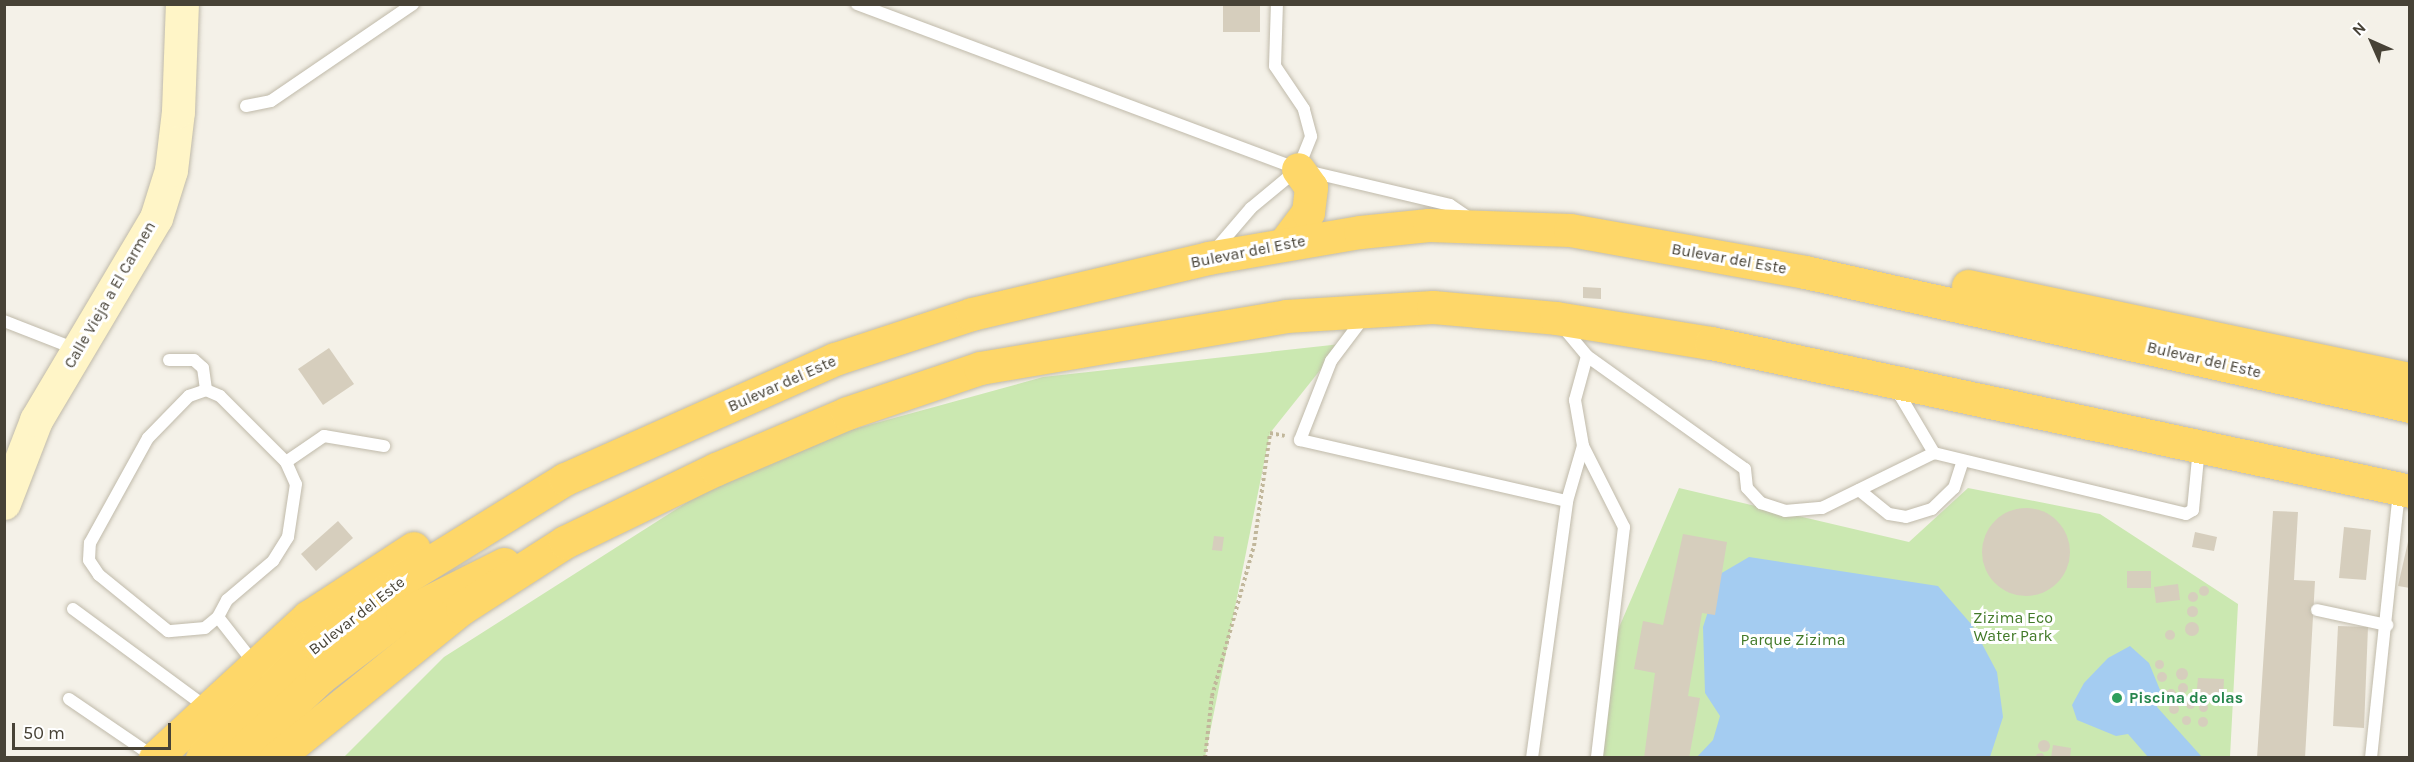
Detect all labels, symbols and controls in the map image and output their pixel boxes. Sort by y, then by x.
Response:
north arrow [2342,12,2402,72]
text: N [2348,18,2370,40]
street label: Calle Vieja a El Carmen [60,218,160,372]
street label: Bulevar del Este [1189,231,1307,273]
street label: Bulevar del Este [1670,239,1788,279]
street label: Bulevar del Este [2145,338,2263,382]
street label: Bulevar del Este [725,352,839,416]
street label: Bulevar del Este [305,573,409,659]
park label: Zizima Eco Water Park [1973,608,2053,646]
park label: Parque Zizima [1741,630,1845,650]
place label: Piscina de olas [2129,688,2243,708]
marker: Piscina de olas [2110,691,2124,705]
scale bar [15,711,174,749]
text: 50 m [23,722,65,744]

